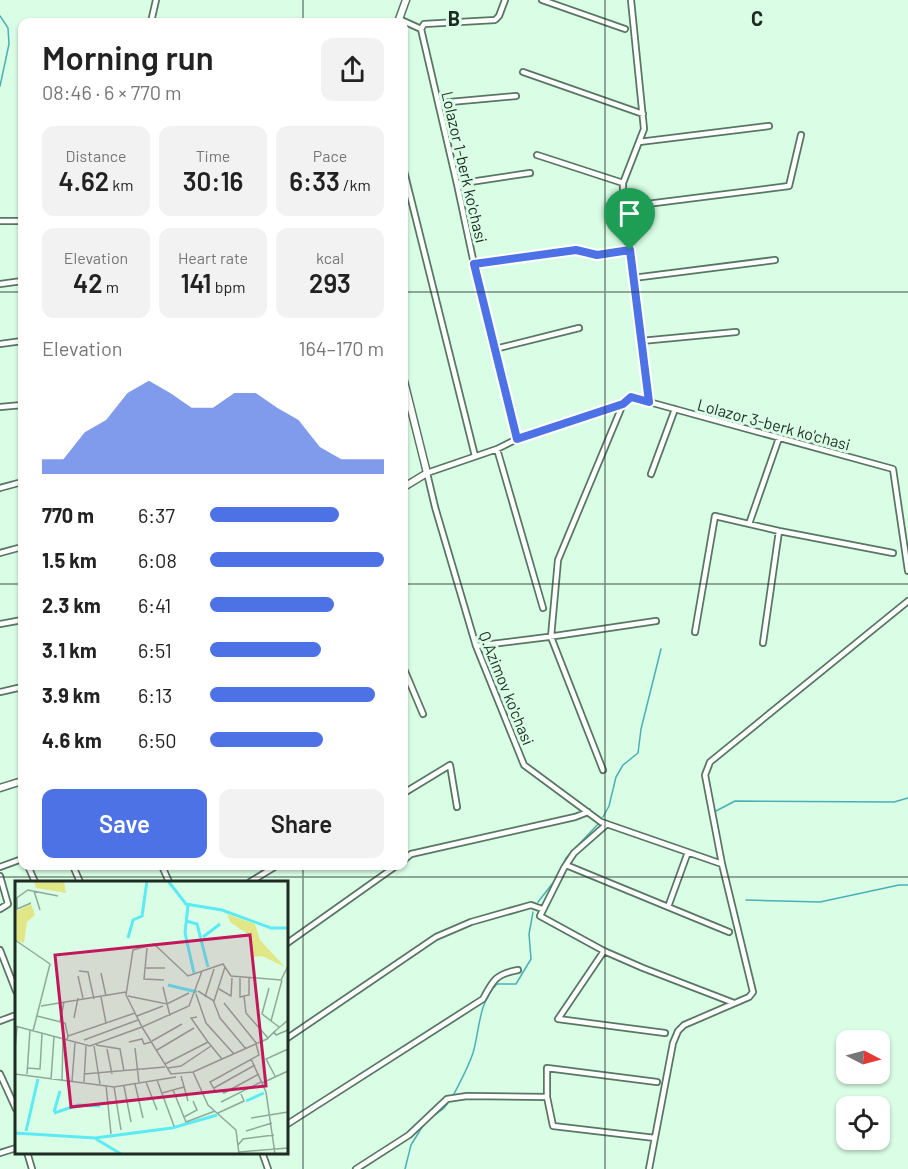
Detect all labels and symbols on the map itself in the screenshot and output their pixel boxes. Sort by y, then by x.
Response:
text: B [448,6,460,30]
text: C [751,6,763,30]
street label: Lolazor 1-berk ko'chasi [438,89,492,245]
pin [604,188,655,250]
street label: Lolazor 3-berk ko'chasi [695,394,853,454]
street label: Q.Azimov ko'chasi [475,628,539,748]
inset map [15,881,288,1154]
north arrow [836,1030,890,1084]

